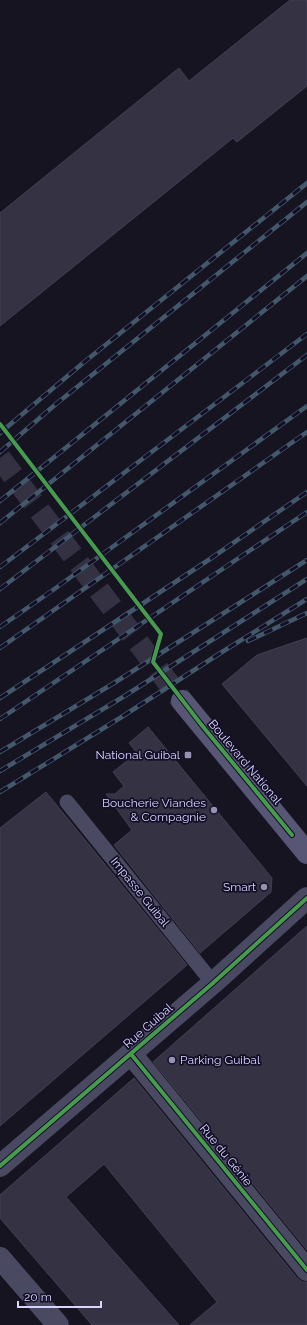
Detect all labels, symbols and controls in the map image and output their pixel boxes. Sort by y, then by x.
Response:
street label: Boulevard National [206,717,285,808]
place label: National Guibal [95,748,181,762]
marker: National Guibal [183,750,193,760]
place label: Boucherie Viandes & Compagnie [102,796,206,824]
marker: Boucherie Viandes & Compagnie [209,805,219,815]
street label: Impasse Guibal [108,854,173,930]
place label: Smart [223,880,256,894]
marker: Smart [259,882,269,892]
street label: Rue Guibal [121,1000,176,1051]
place label: Parking Guibal [180,1053,261,1067]
marker: Parking Guibal [167,1055,177,1065]
street label: Rue du Génie [197,1121,255,1189]
scale bar [18,1283,101,1309]
text: 20 m [24,1290,52,1304]

